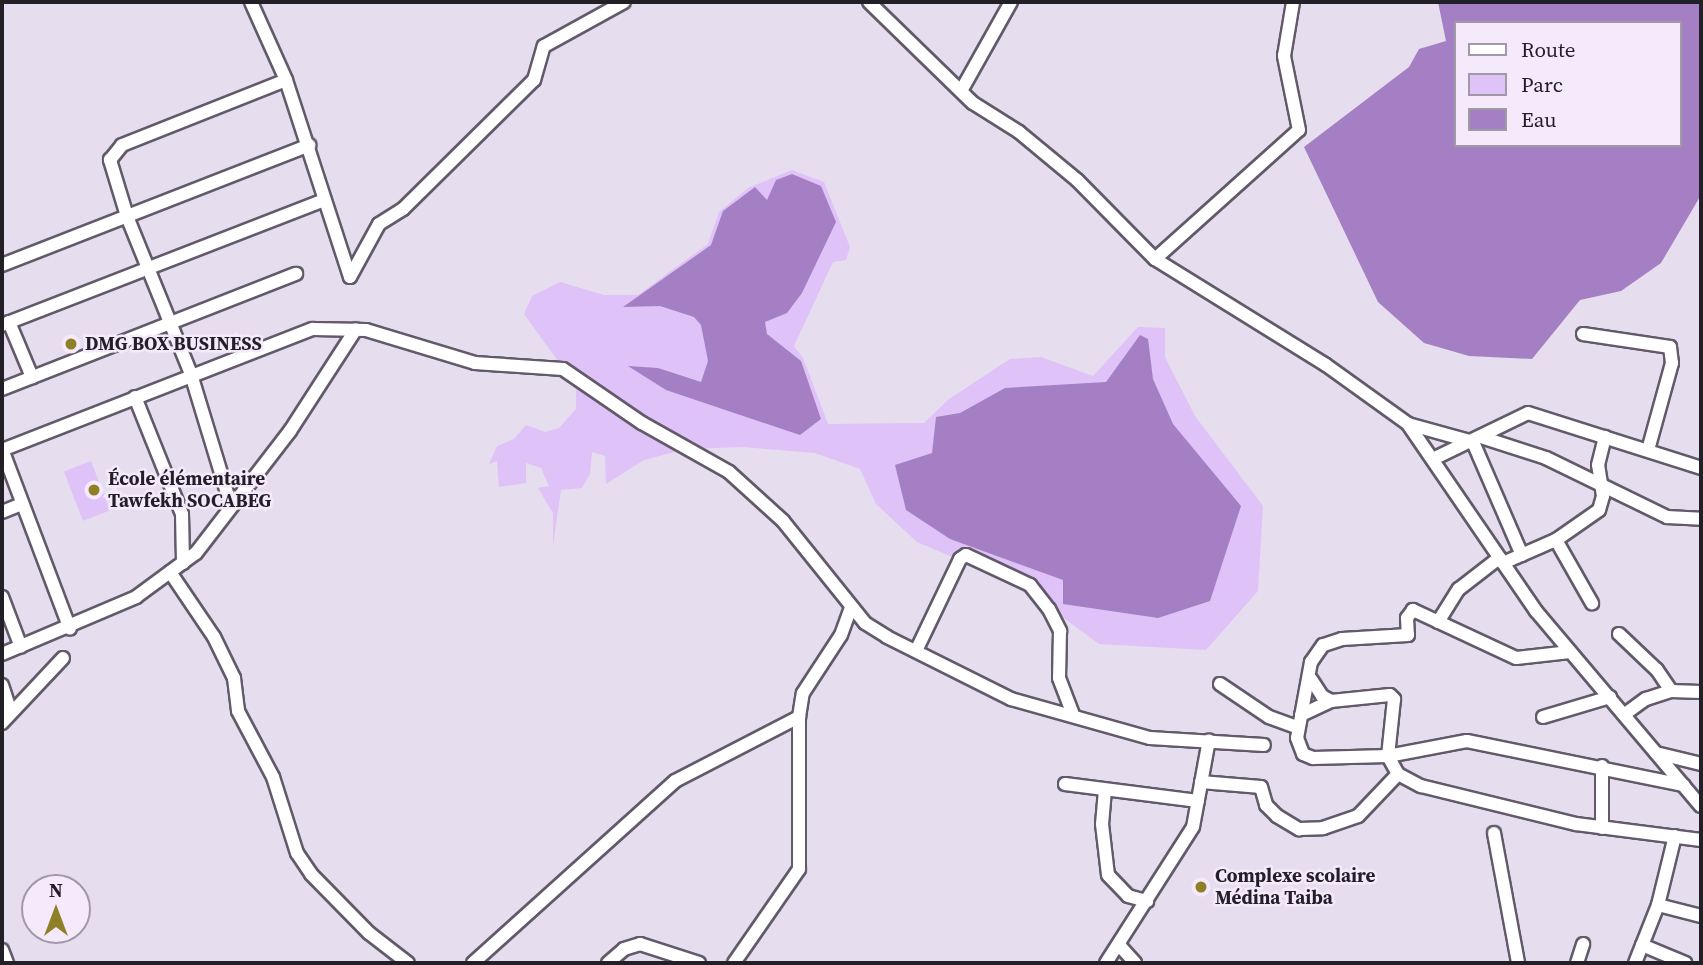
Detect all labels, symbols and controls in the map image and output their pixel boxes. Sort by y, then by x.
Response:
legend [1454,21,1682,147]
text: Route [1521,35,1576,64]
text: Parc [1521,70,1563,99]
text: Eau [1521,105,1557,134]
place label: DMG BOX BUSINESS [85,333,262,355]
marker: DMG BOX BUSINESS [63,336,79,352]
place label: École élémentaire Tawfekh SOCABEG [108,468,271,512]
marker: École élémentaire Tawfekh SOCABEG [86,482,102,498]
place label: Complexe scolaire Médina Taiba [1215,865,1375,909]
north arrow [21,874,91,944]
text: N [49,877,63,903]
marker: Complexe scolaire Médina Taiba [1193,879,1209,895]

